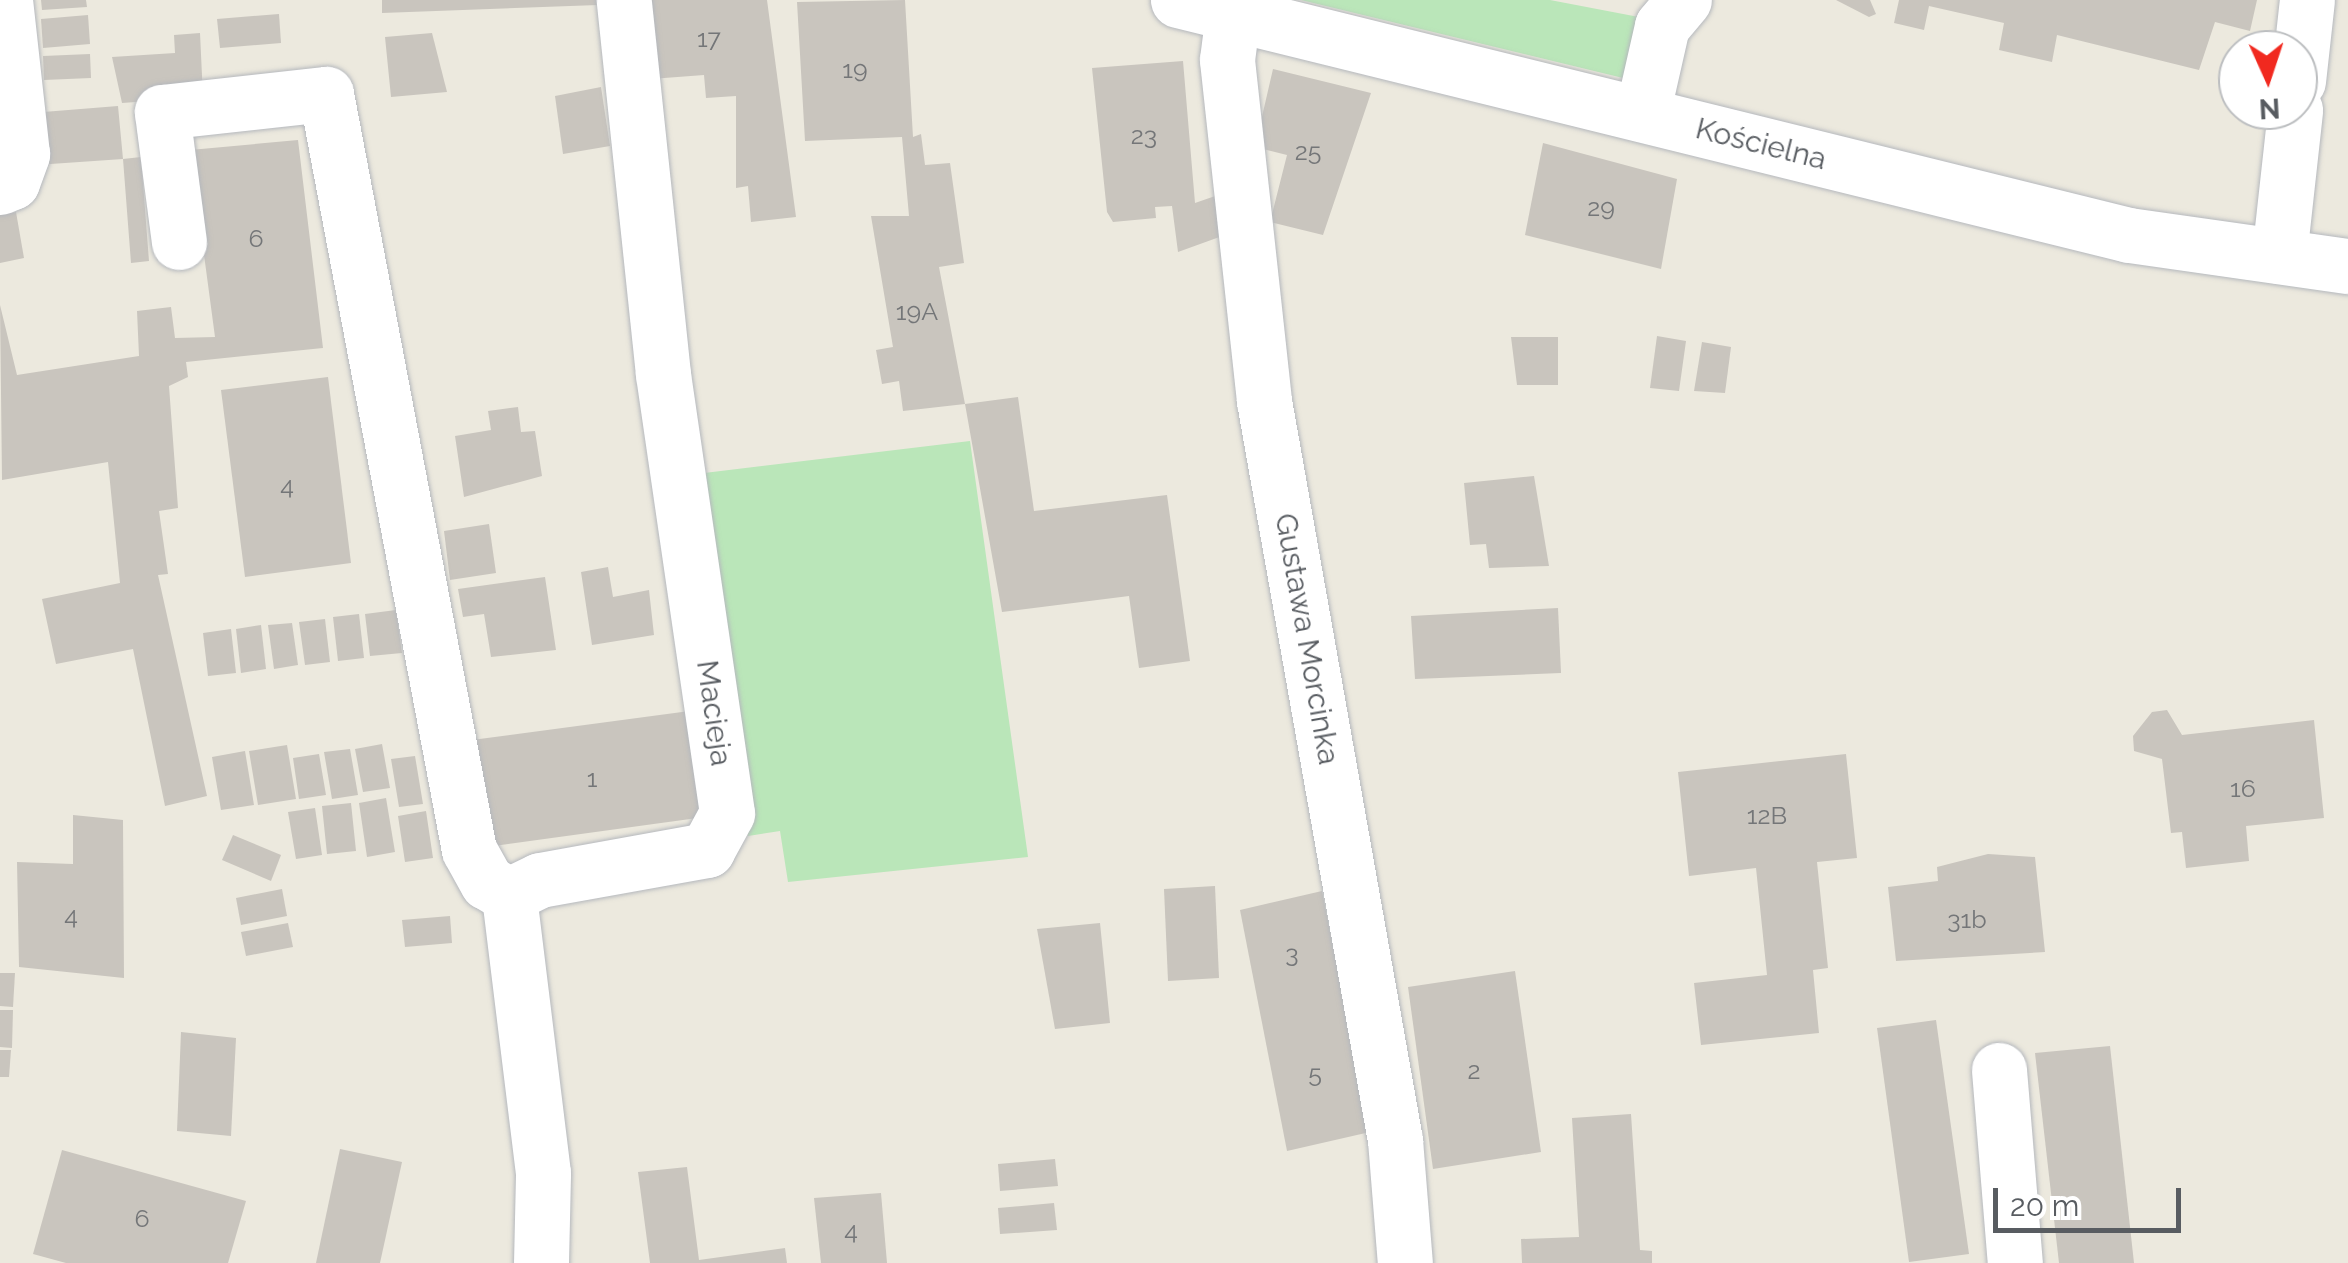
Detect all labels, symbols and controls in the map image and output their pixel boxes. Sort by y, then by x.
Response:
house number: 17 [697,23,721,53]
north arrow [2218,30,2318,130]
house number: 19 [842,54,868,84]
text: N [2258,91,2281,125]
street label: Kościelna [1692,110,1830,178]
house number: 23 [1131,120,1157,150]
house number: 25 [1295,136,1321,166]
house number: 29 [1587,192,1615,222]
house number: 6 [248,223,264,253]
house number: 19A [896,296,938,326]
house number: 4 [280,470,294,500]
street label: Gustawa Morcinka [1267,511,1347,767]
street label: Macieja [689,658,739,768]
house number: 1 [587,763,597,793]
house number: 16 [2230,773,2256,803]
house number: 12B [1747,800,1787,830]
house number: 4 [64,900,78,930]
house number: 31b [1947,904,1987,934]
house number: 3 [1285,938,1299,968]
house number: 2 [1467,1055,1481,1085]
house number: 5 [1308,1058,1322,1088]
scale bar [1998,1168,2186,1230]
text: 20 m [2010,1188,2079,1223]
house number: 6 [134,1203,150,1233]
house number: 4 [844,1215,858,1245]

